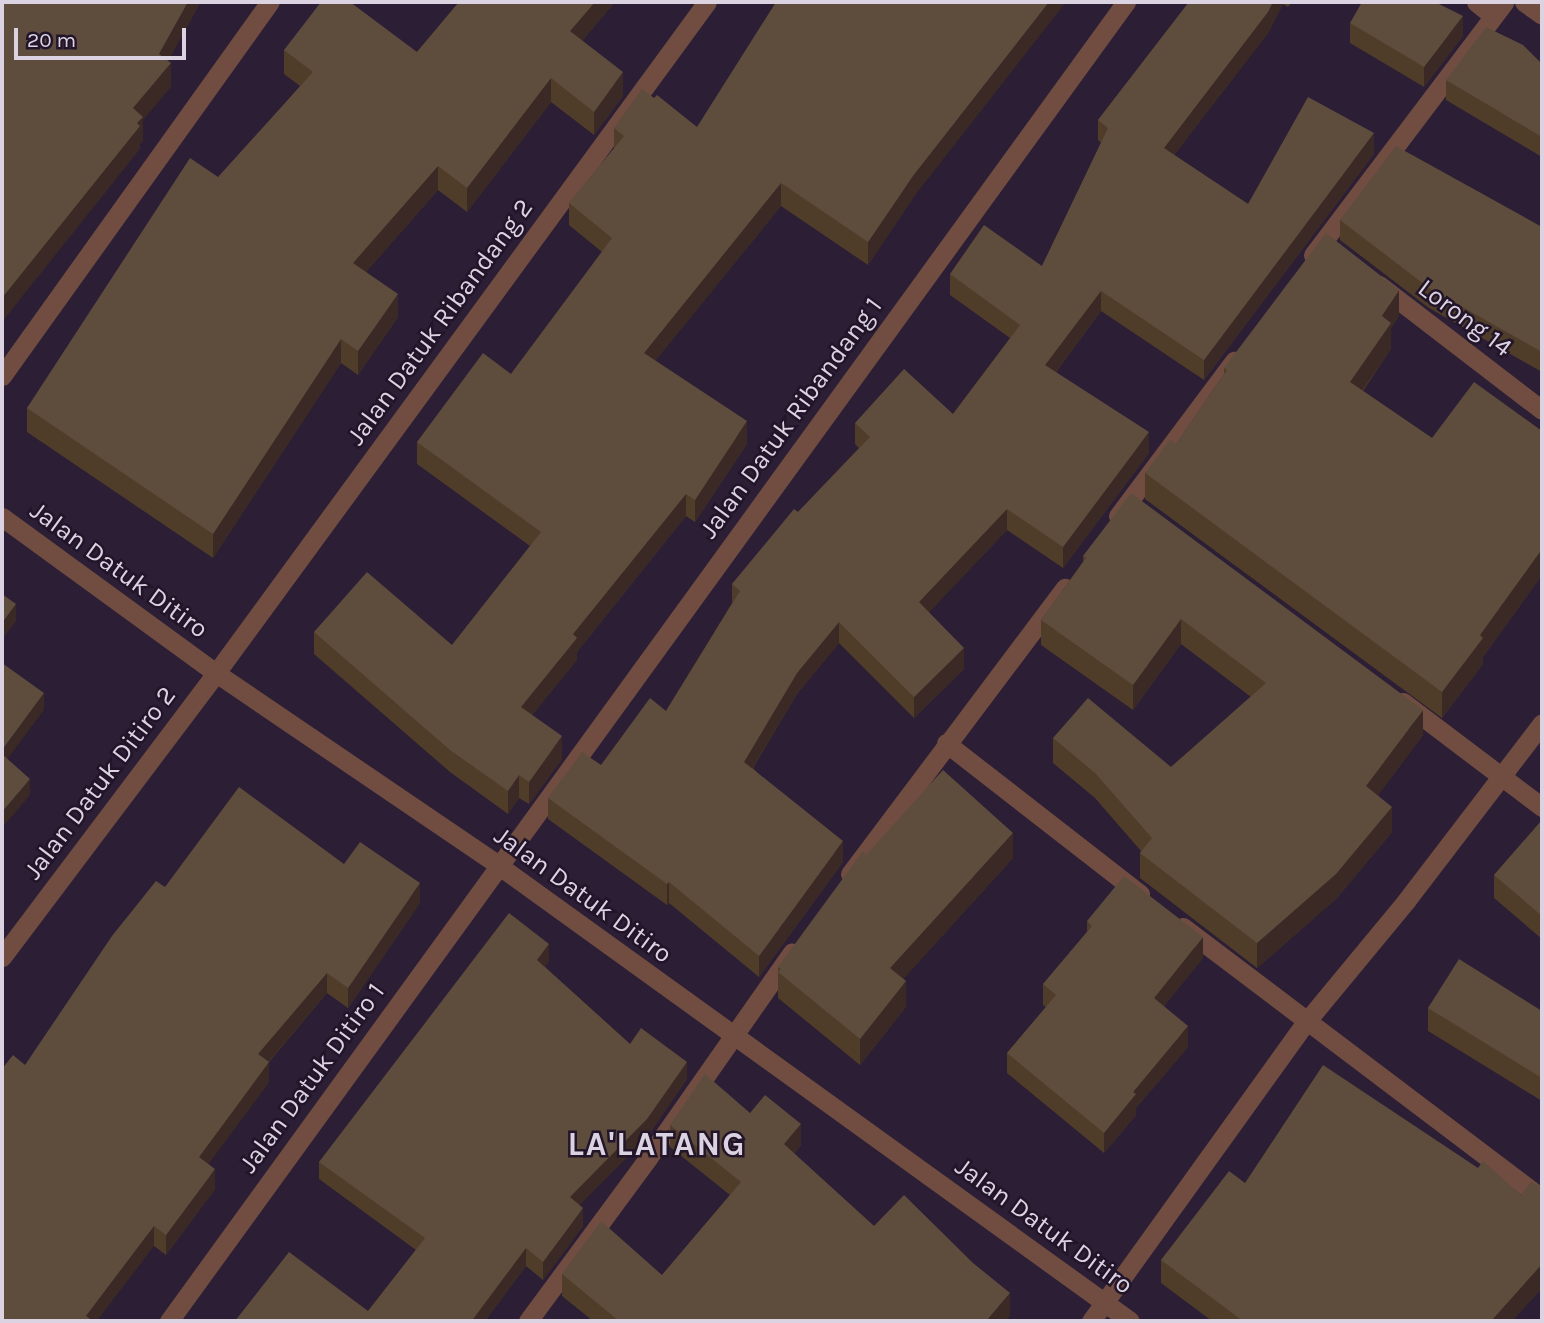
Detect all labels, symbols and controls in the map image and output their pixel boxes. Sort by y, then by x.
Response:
scale bar [18,14,189,58]
text: 20 m [27,28,76,52]
street label: Jalan Datuk Ribandang 2 [340,193,540,451]
street label: Lorong 14 [1412,273,1518,363]
street label: Jalan Datuk Ribandang 1 [693,292,889,544]
street label: Jalan Datuk Ditiro [24,495,214,645]
street label: Jalan Datuk Ditiro 2 [17,680,183,886]
street label: Jalan Datuk Ditiro [488,820,678,970]
street label: Jalan Datuk Ditiro 1 [233,977,391,1179]
district label: LA'LATANG [569,1125,745,1165]
street label: Jalan Datuk Ditiro [949,1151,1139,1301]

